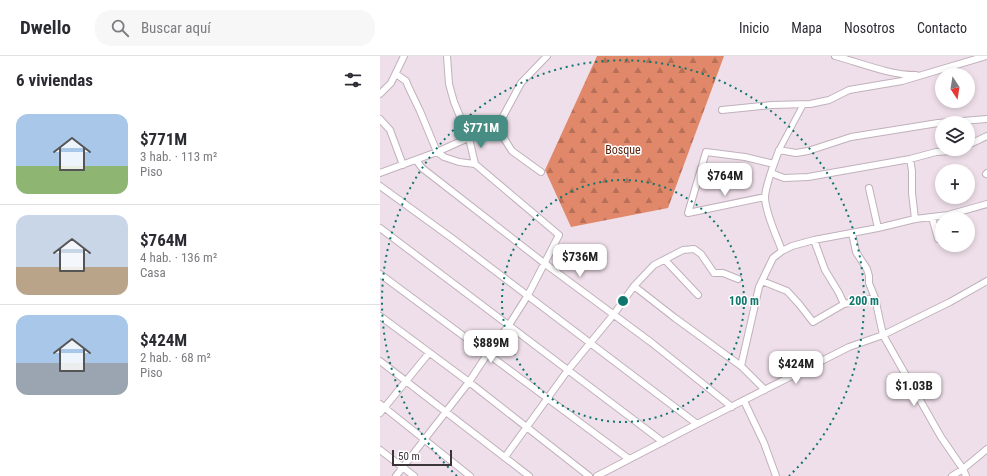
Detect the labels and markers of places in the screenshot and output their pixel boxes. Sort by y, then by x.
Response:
pin: $771M [453,115,509,149]
pin: $764M [697,163,753,197]
pin: $736M [552,244,608,278]
centre of rings [616,294,630,308]
pin: $889M [463,330,519,364]
pin: $424M [768,351,824,385]
pin: $1.03B [881,373,947,407]

